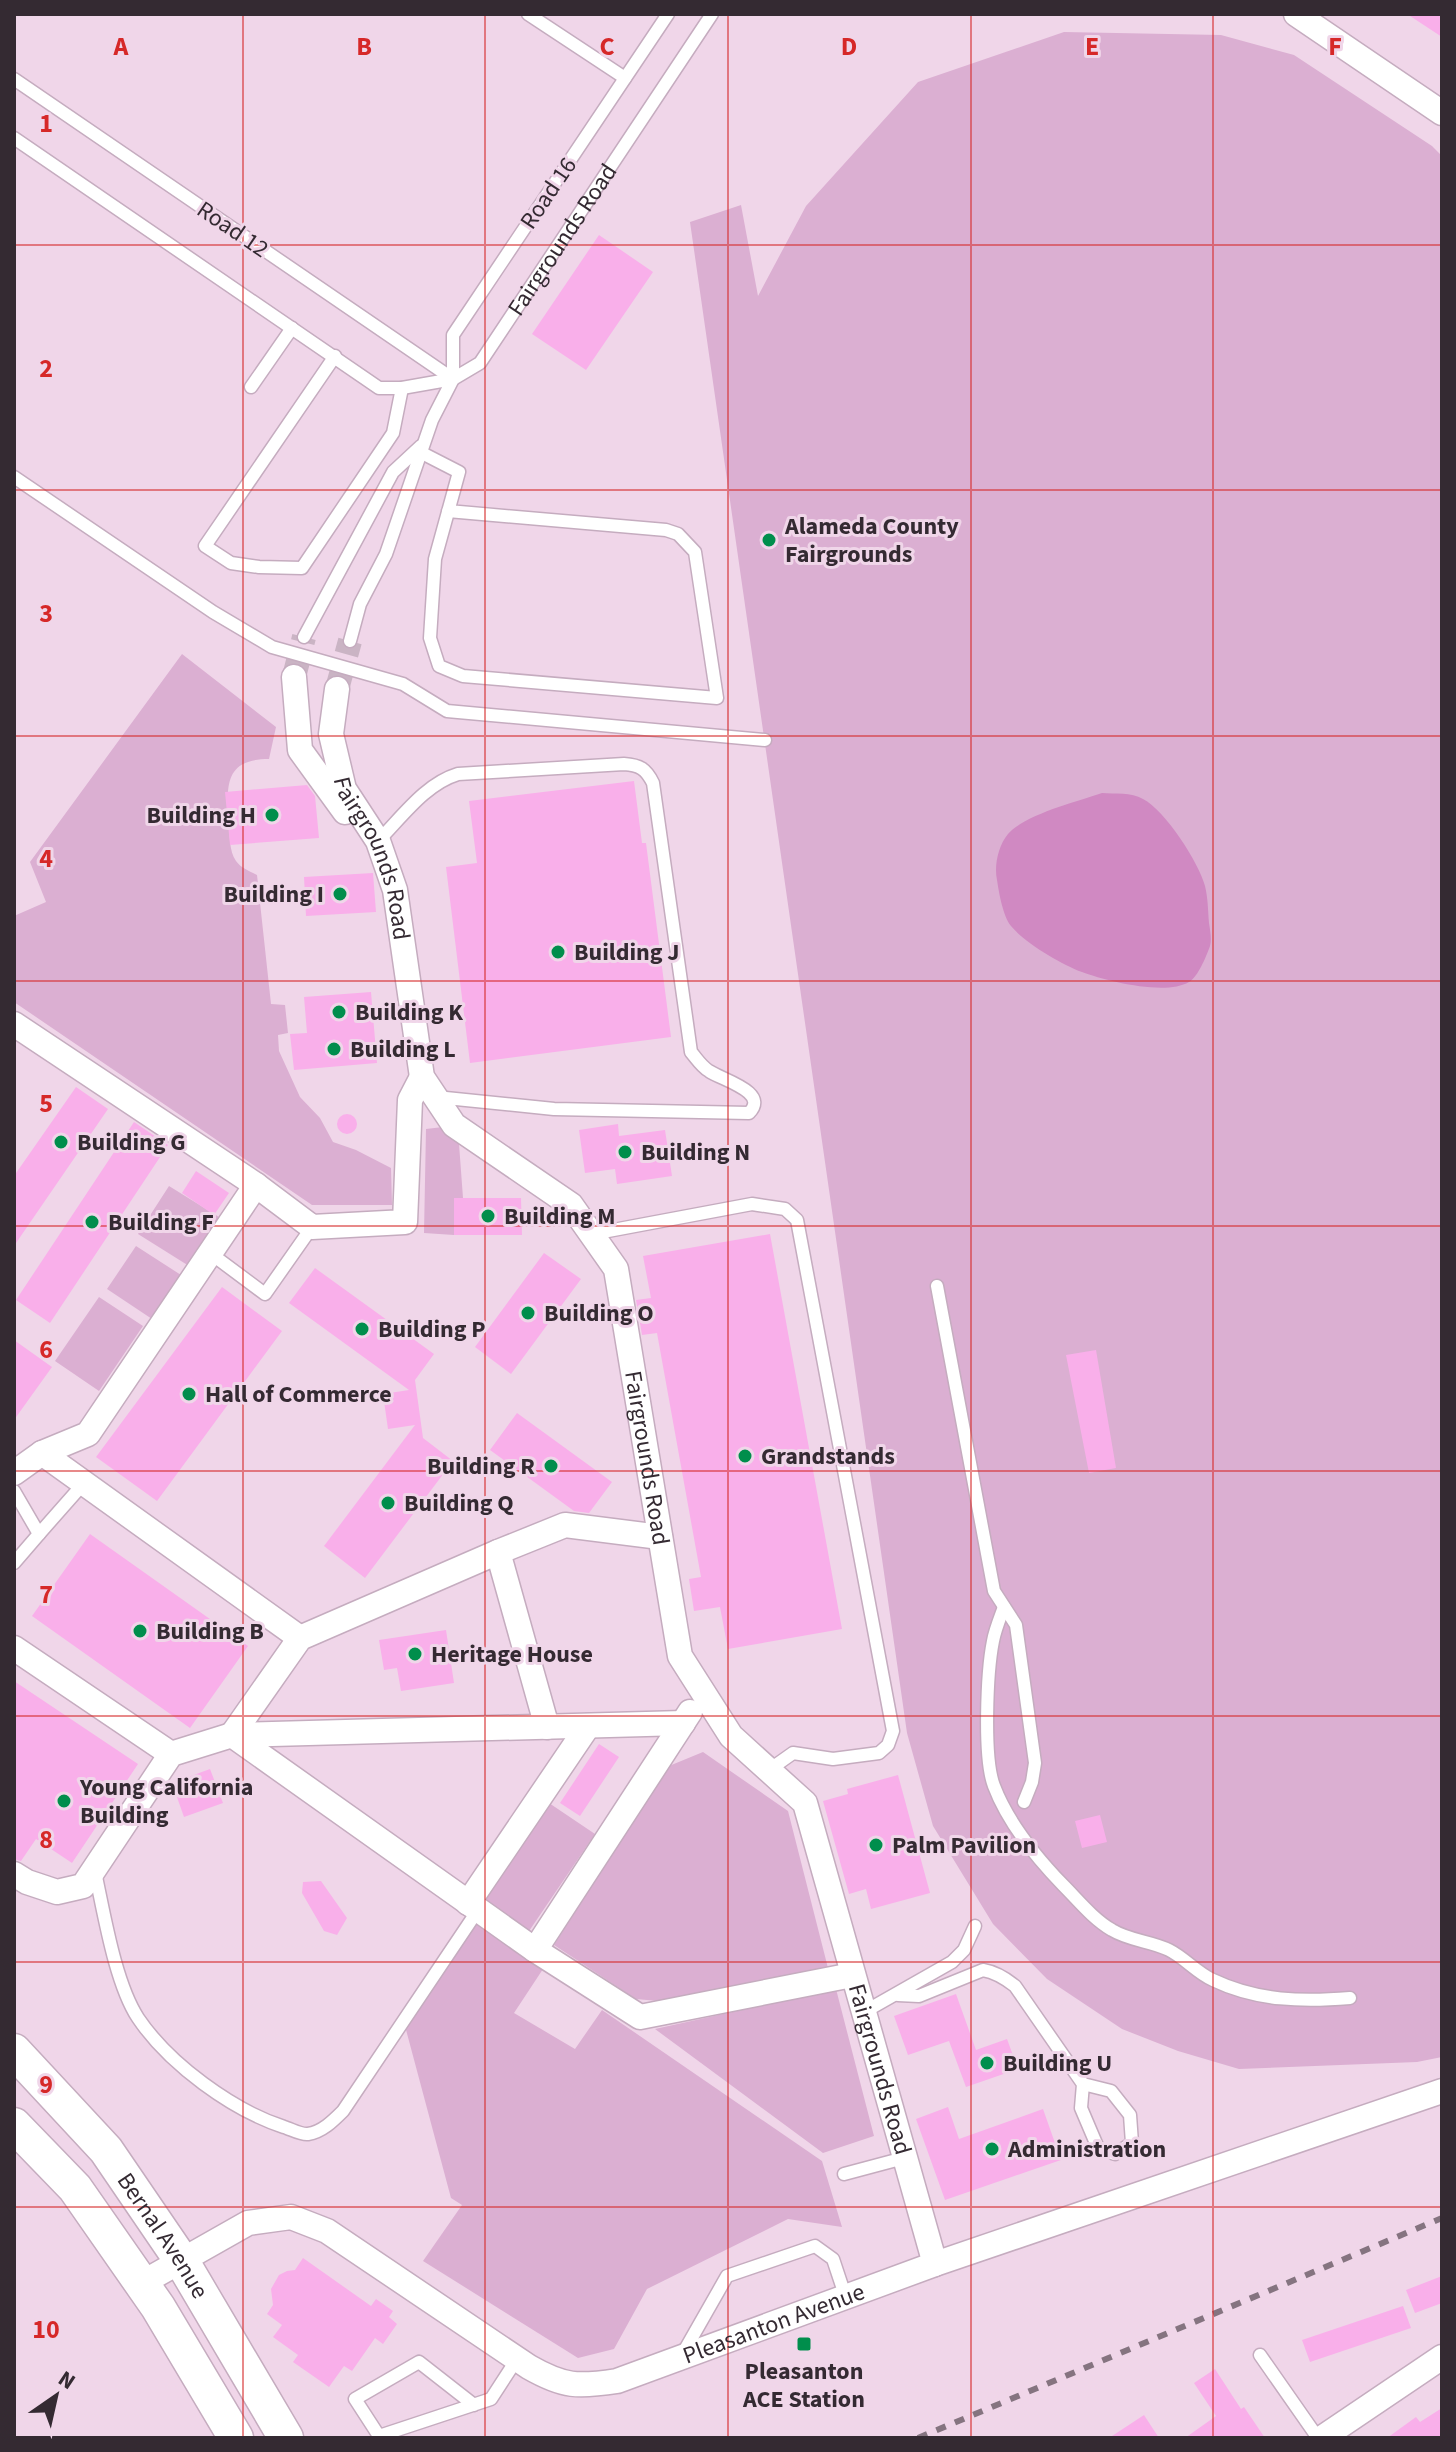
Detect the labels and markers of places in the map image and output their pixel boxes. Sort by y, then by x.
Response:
place label: Alameda County Fairgrounds [784,509,959,572]
marker: Alameda County Fairgrounds [760,531,778,549]
place label: Building H [146,798,256,833]
marker: Building H [263,806,281,824]
place label: Building I [223,877,324,912]
marker: Building I [331,885,349,903]
place label: Building J [574,935,680,970]
marker: Building J [549,943,567,961]
place label: Building K [355,995,463,1030]
marker: Building K [330,1003,348,1021]
place label: Building L [350,1032,456,1067]
marker: Building L [325,1040,343,1058]
place label: Building G [77,1125,186,1160]
marker: Building G [52,1133,70,1151]
place label: Building N [641,1135,750,1170]
marker: Building N [616,1143,634,1161]
place label: Building M [504,1199,616,1234]
place label: Building F [108,1205,214,1240]
marker: Building M [479,1207,497,1225]
marker: Building F [83,1213,101,1231]
place label: Building O [544,1296,654,1331]
marker: Building O [519,1304,537,1322]
place label: Building P [378,1312,486,1347]
marker: Building P [353,1320,371,1338]
place label: Hall of Commerce [205,1377,392,1412]
marker: Hall of Commerce [180,1385,198,1403]
place label: Grandstands [761,1439,895,1474]
marker: Grandstands [736,1447,754,1465]
place label: Building R [427,1449,535,1484]
marker: Building R [542,1457,560,1475]
place label: Building Q [404,1486,514,1521]
marker: Building Q [379,1494,397,1512]
place label: Building B [156,1614,264,1649]
marker: Building B [131,1622,149,1640]
place label: Heritage House [431,1637,593,1672]
marker: Heritage House [406,1645,424,1663]
place label: Young California Building [79,1770,254,1833]
marker: Young California Building [55,1792,73,1810]
place label: Palm Pavilion [892,1828,1036,1863]
marker: Palm Pavilion [867,1836,885,1854]
place label: Building U [1003,2046,1112,2081]
marker: Building U [978,2054,996,2072]
place label: Administration [1007,2132,1166,2167]
marker: Administration [983,2140,1001,2158]
marker: Pleasanton ACE Station [795,2335,813,2353]
place label: Pleasanton ACE Station [742,2354,865,2417]

